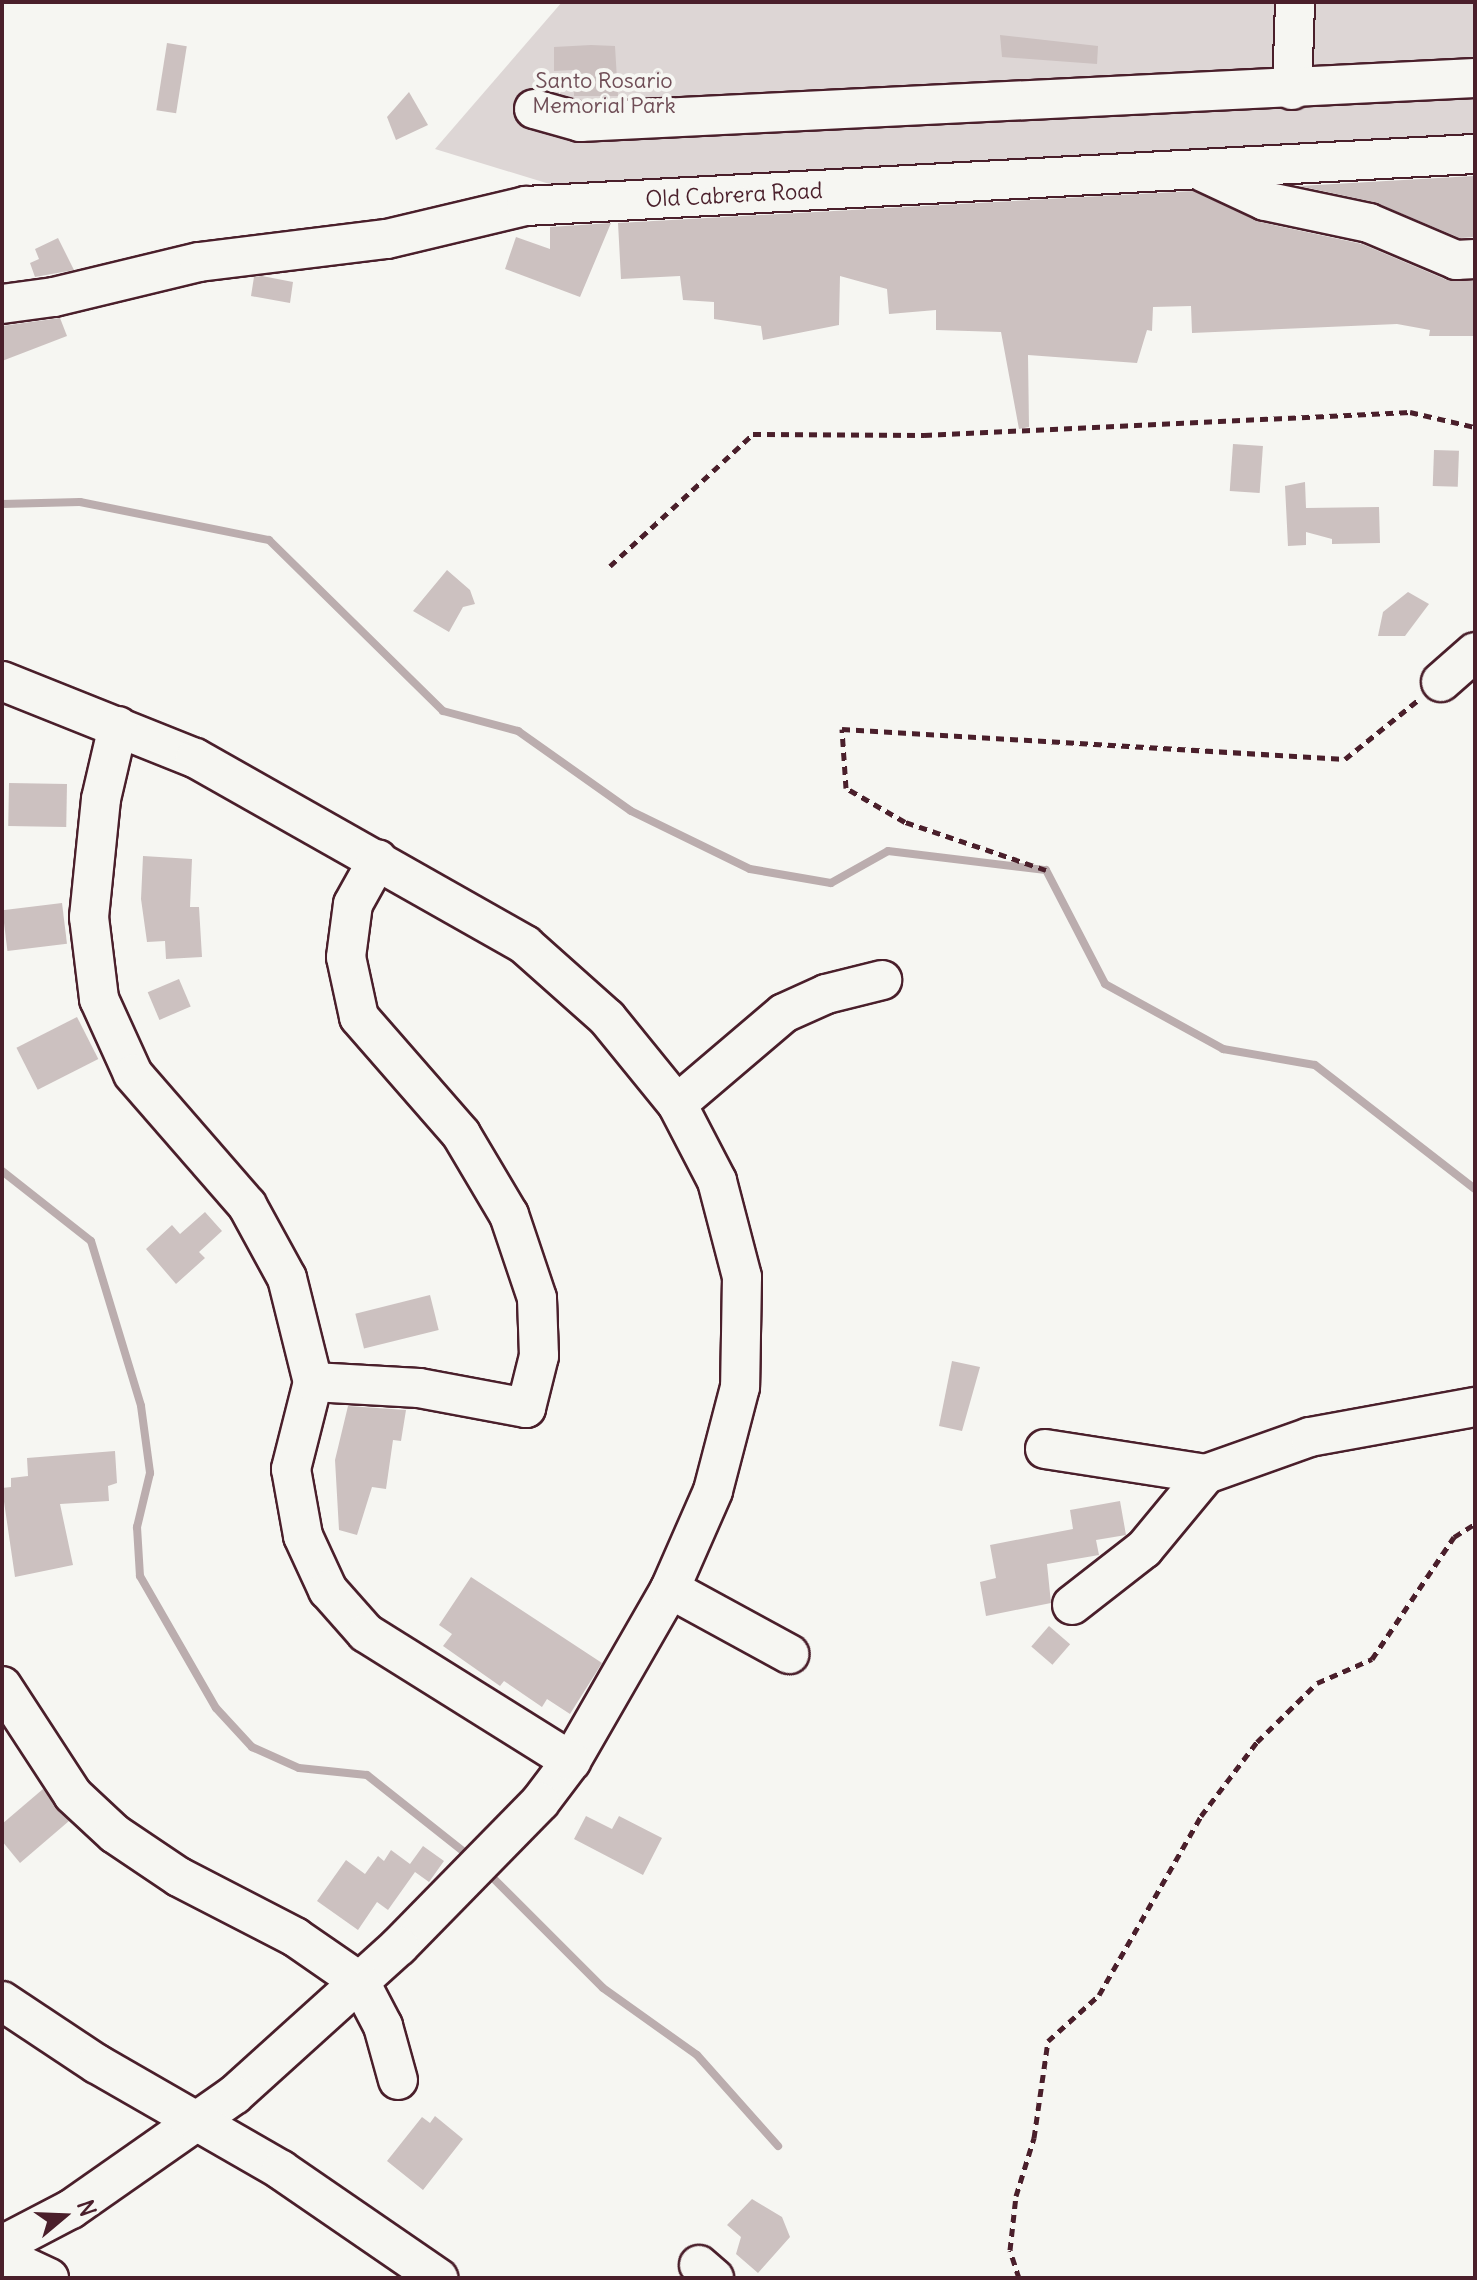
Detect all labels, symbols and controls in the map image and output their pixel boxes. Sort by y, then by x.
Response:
park label: Santo Rosario Memorial Park [532,67,676,118]
street label: Old Cabrera Road [645,177,823,213]
north arrow [24,2176,104,2256]
text: N [71,2196,102,2220]

